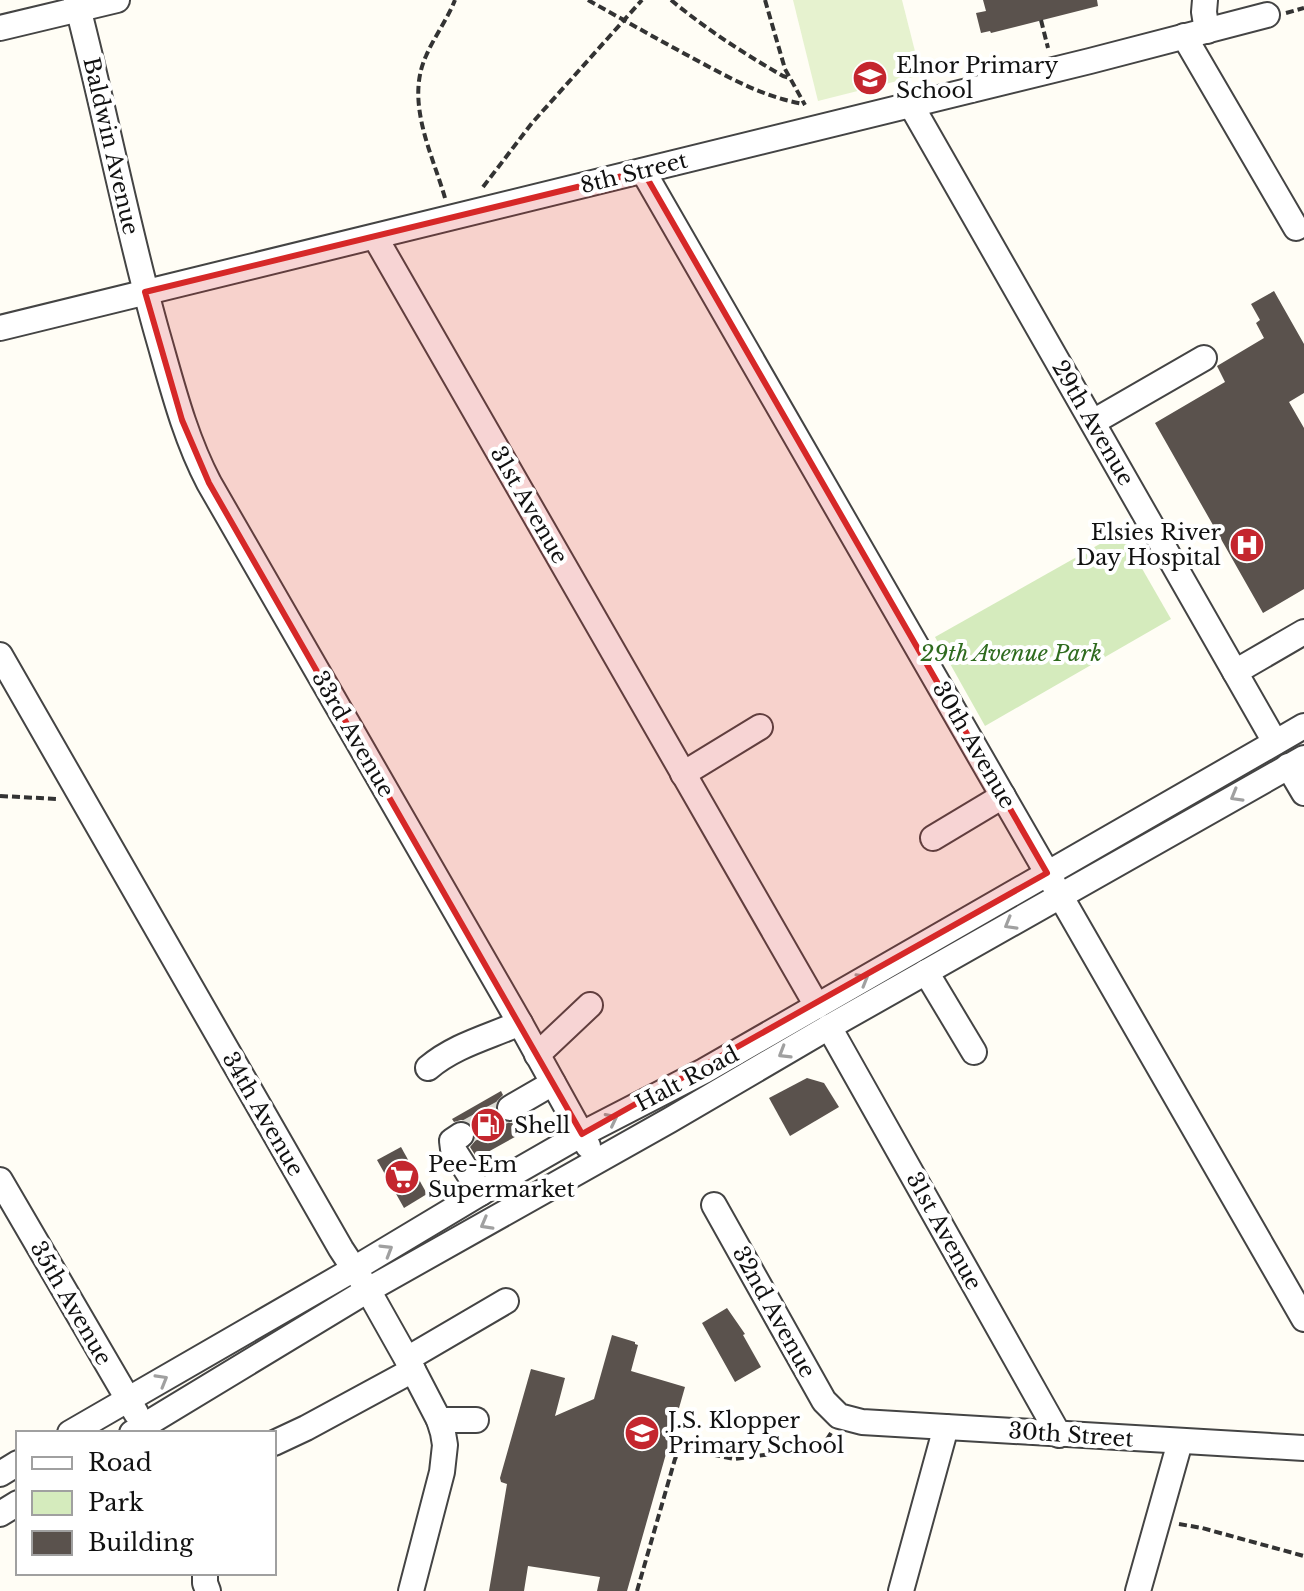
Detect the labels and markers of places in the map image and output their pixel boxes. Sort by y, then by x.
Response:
place label: Elnor Primary School [896,52,1058,104]
school or university icon: Elnor Primary School [851,59,889,97]
place label: Elsies River Day Hospital [1076,519,1221,571]
hospital icon: Elsies River Day Hospital [1228,526,1266,564]
fuel station icon: Shell [469,1106,507,1144]
place label: Shell [514,1112,570,1139]
place label: Pee-Em Supermarket [428,1151,576,1203]
supermarket icon: Pee-Em Supermarket [383,1158,421,1196]
place label: J.S. Klopper Primary School [665,1407,844,1459]
school or university icon: J.S. Klopper Primary School [623,1414,661,1452]

